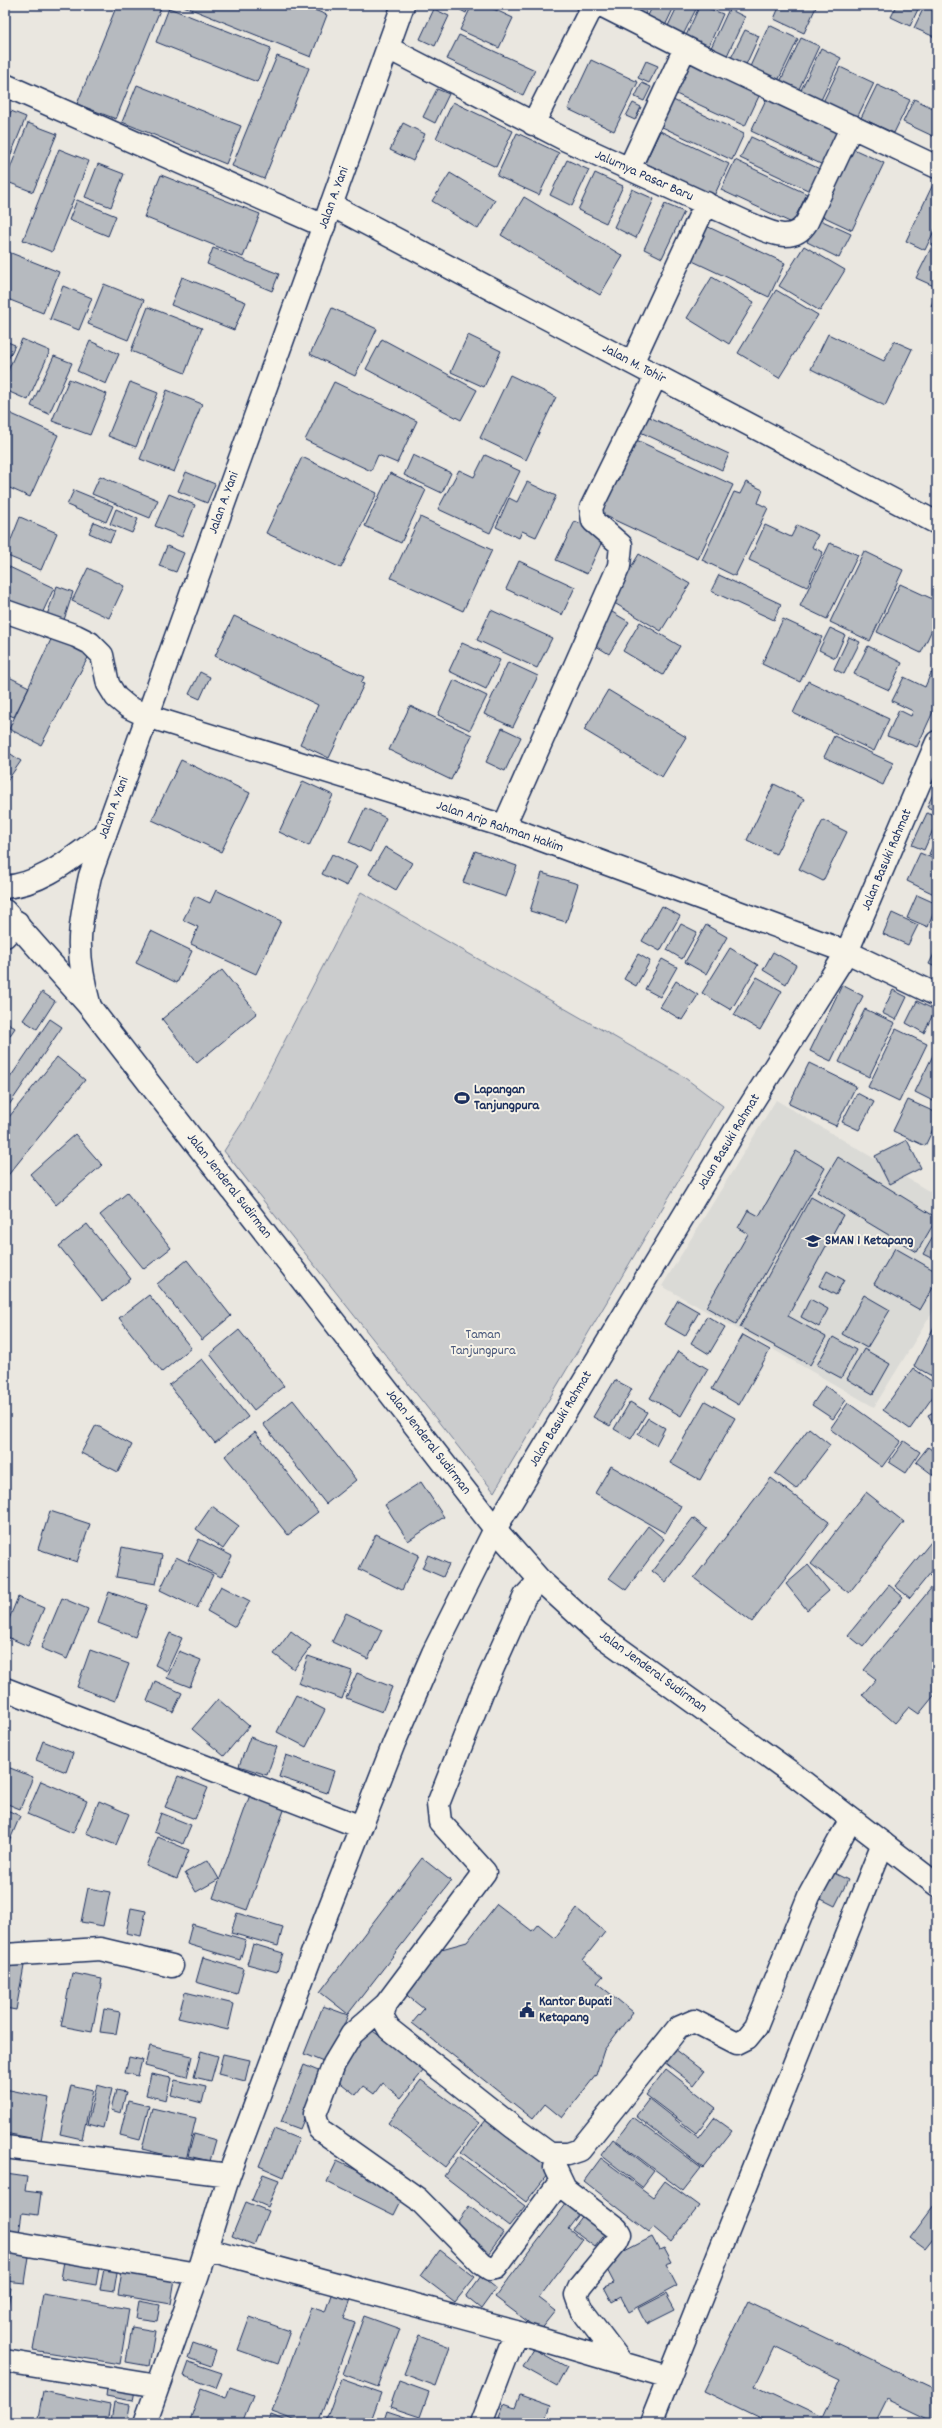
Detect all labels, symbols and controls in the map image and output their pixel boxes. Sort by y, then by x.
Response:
street label: Jalurnya Pasar Baru [591,145,697,207]
street label: Jalan A. Yani [313,164,355,232]
street label: Jalan M. Tohir [599,339,670,390]
street label: Jalan A. Yani [203,469,245,537]
street label: Jalan A. Yani [93,774,135,842]
street label: Jalan Arip Rahman Hakim [434,796,566,858]
street label: Jalan Basuki Rahmat [856,806,918,914]
place label: Lapangan Tanjungpura [474,1080,541,1116]
sports icon: Lapangan Tanjungpura [453,1089,471,1107]
street label: Jalan Basuki Rahmat [692,1090,766,1194]
street label: Jalan Jenderal Sudirman [181,1129,277,1243]
place label: SMAN 1 Ketapang [825,1231,913,1251]
school or university icon: SMAN 1 Ketapang [804,1232,822,1250]
park label: Taman Tanjungpura [450,1325,516,1361]
street label: Jalan Basuki Rahmat [524,1367,598,1471]
street label: Jalan Jenderal Sudirman [380,1385,476,1499]
street label: Jalan Jenderal Sudirman [595,1626,711,1718]
place label: Kantor Bupati Ketapang [539,1992,612,2028]
public building icon: Kantor Bupati Ketapang [518,2001,536,2019]

